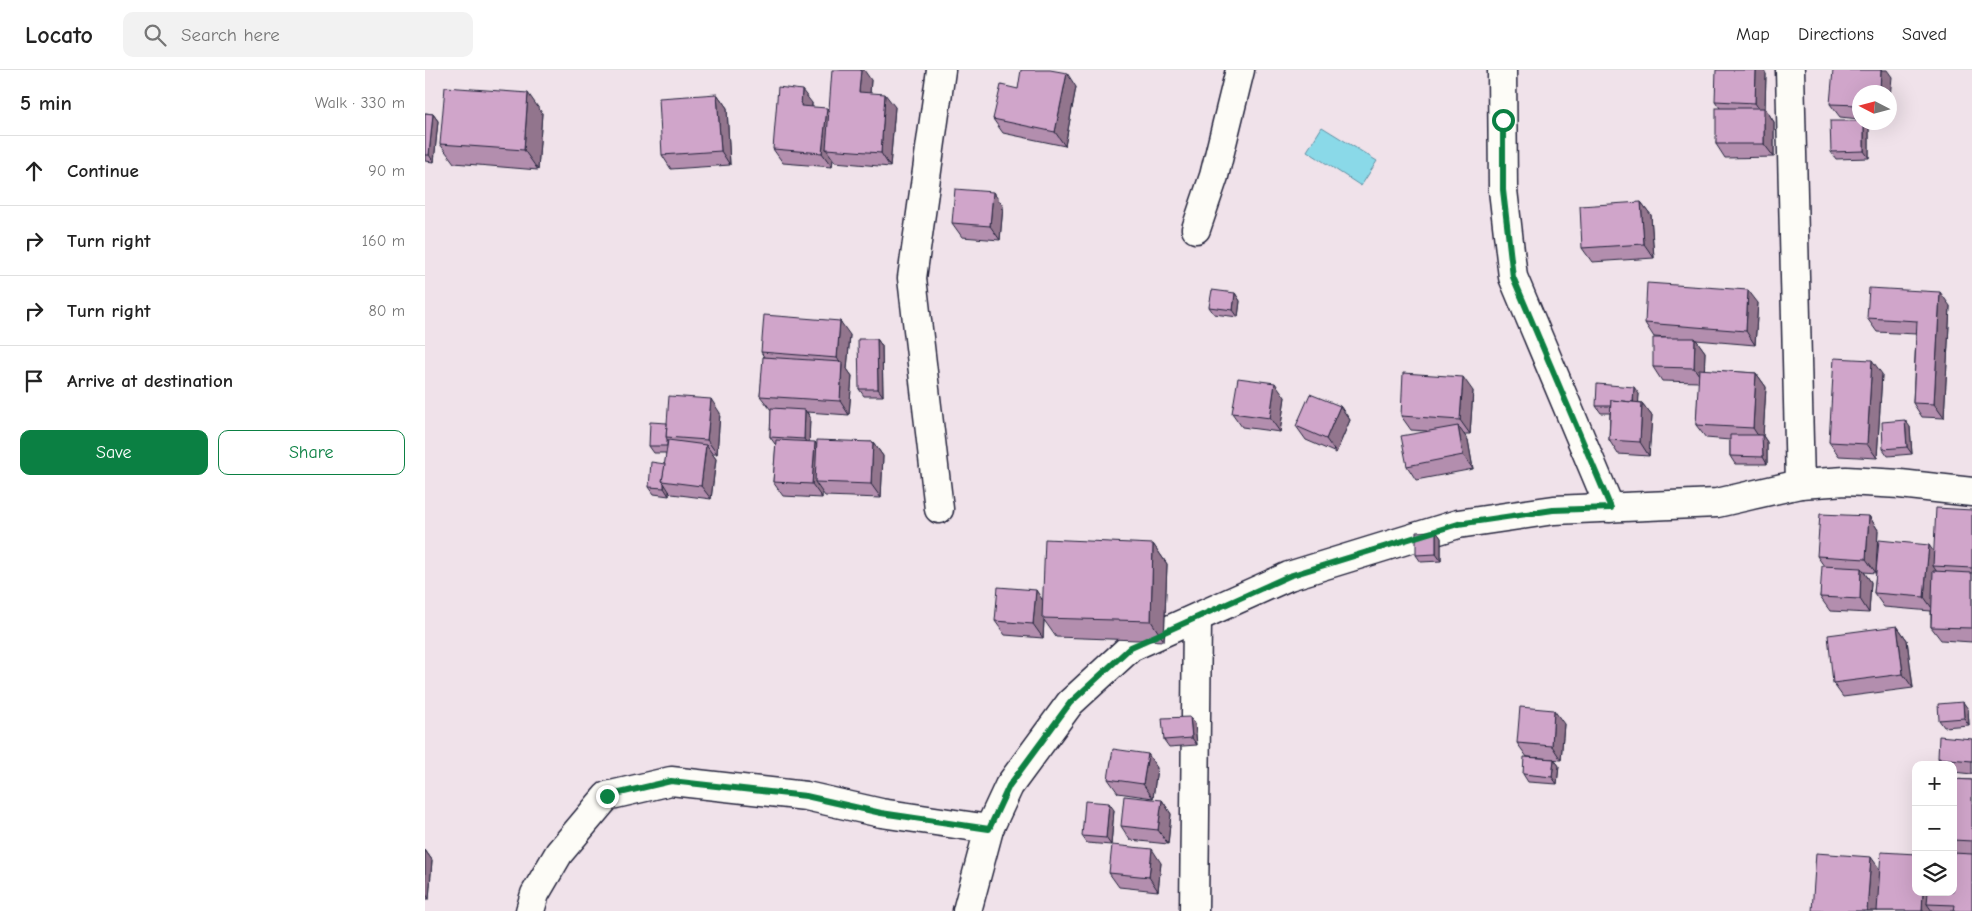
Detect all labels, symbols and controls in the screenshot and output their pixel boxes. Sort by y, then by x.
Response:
search box [123,12,473,57]
text: Locato [25,21,93,49]
icon: search [141,21,169,49]
text: Search here [181,24,280,46]
text: Map [1736,24,1770,45]
text: Directions [1798,24,1874,45]
text: Saved [1902,24,1947,45]
north arrow [1852,85,1897,130]
text: 5 min [20,91,72,115]
text: Walk · 330 m [315,94,405,112]
route start [1492,109,1515,132]
icon: ahead [20,157,48,185]
text: Continue [67,160,139,182]
text: 90 m [368,162,405,180]
icon: right [20,227,48,255]
text: Turn right [67,230,151,252]
text: 160 m [362,232,405,250]
icon: right [20,297,48,325]
text: Turn right [67,300,151,322]
text: 80 m [368,302,405,320]
icon: arrive [20,367,48,395]
text: Arrive at destination [67,370,233,392]
button: Save [20,430,208,475]
button: Share [218,430,405,475]
map controls [1912,761,1957,896]
button: + [1912,761,1957,806]
route end [596,785,619,808]
button: − [1912,806,1957,851]
button: layers [1912,851,1957,896]

